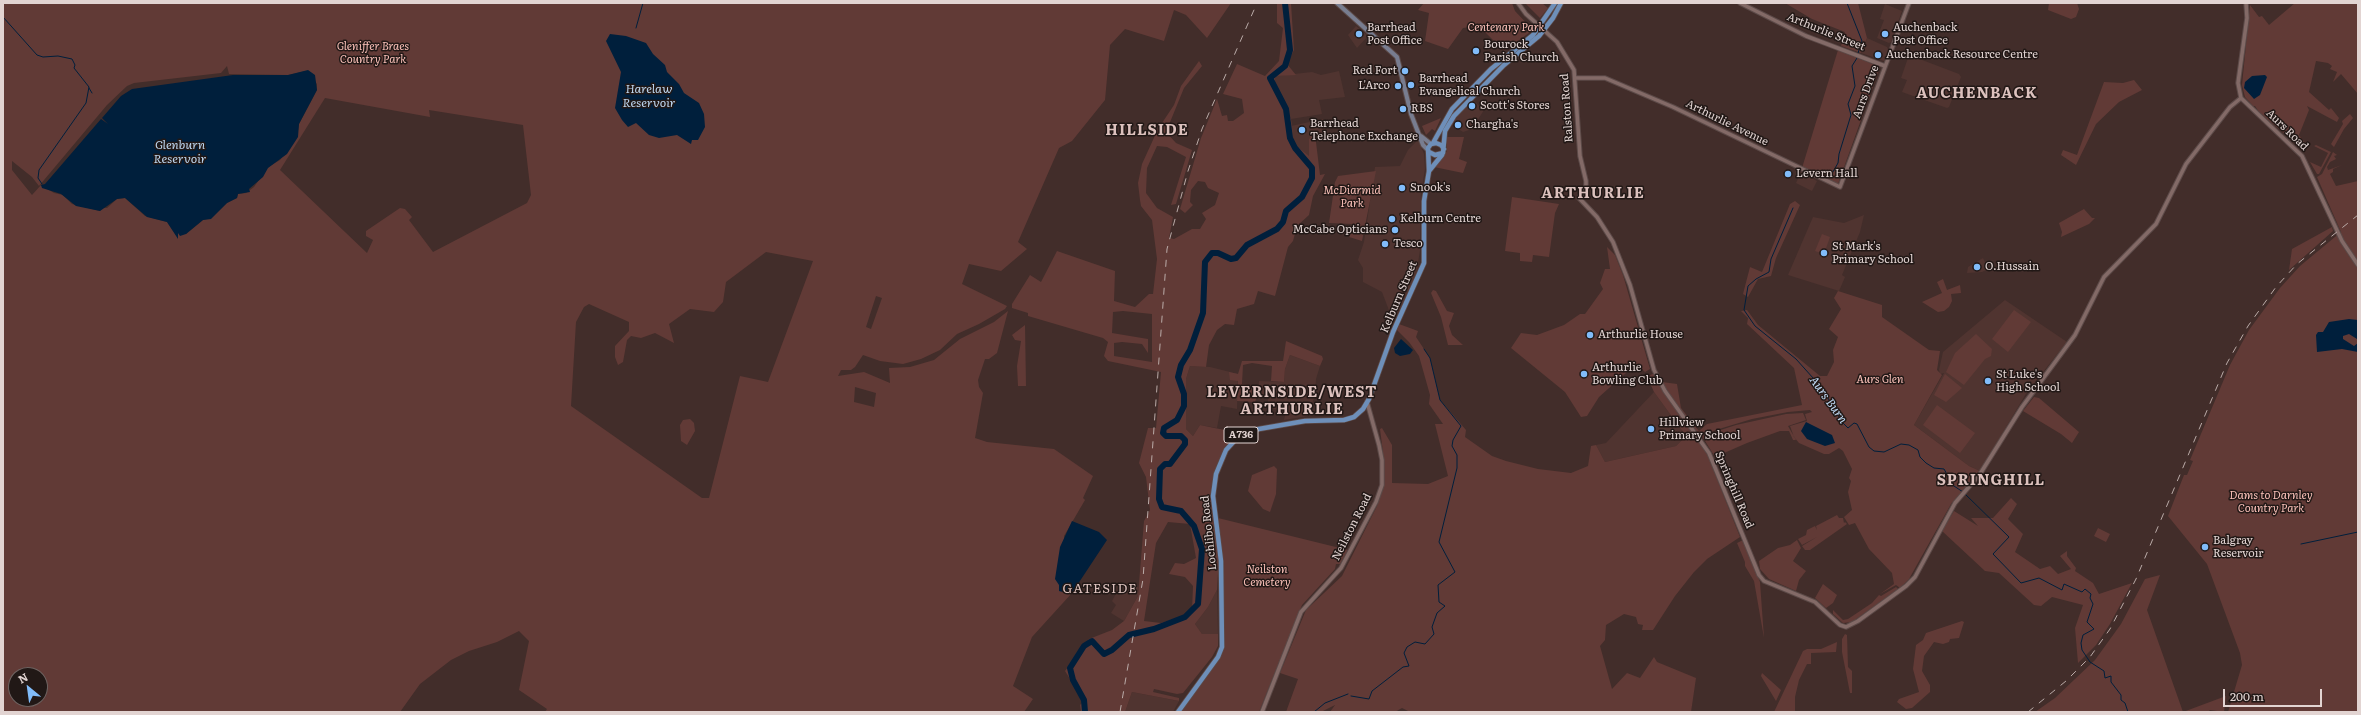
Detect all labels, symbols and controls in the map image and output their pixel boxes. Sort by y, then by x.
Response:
street label: Arthurlie Street [1785,10,1867,54]
place label: Barrhead Post Office [1367,21,1422,47]
park label: Centenary Park [1467,21,1545,35]
place label: Auchenback Post Office [1893,21,1957,47]
marker: Barrhead Post Office [1354,29,1364,39]
marker: Auchenback Post Office [1880,29,1890,39]
place label: Bourock Parish Church [1484,38,1559,64]
park label: Gleniffer Braes Country Park [337,40,409,66]
marker: Bourock Parish Church [1471,46,1481,56]
place label: Auchenback Resource Centre [1886,48,2038,62]
marker: Auchenback Resource Centre [1873,50,1883,60]
street label: Aurs Drive [1850,63,1882,121]
place label: Red Fort [1352,64,1397,78]
marker: Red Fort [1400,66,1410,76]
place label: Barrhead Evangelical Church [1419,72,1521,98]
street label: Ralston Road [1558,73,1576,143]
place label: L'Arco [1358,79,1390,93]
marker: Barrhead Evangelical Church [1406,80,1416,90]
marker: L'Arco [1393,81,1403,91]
water label: Harelaw Reservoir [623,82,675,110]
district label: AUCHENBACK [1916,85,2038,103]
street label: Arthurlie Avenue [1684,97,1770,149]
place label: Scott's Stores [1480,99,1549,113]
marker: Scott's Stores [1467,101,1477,111]
place label: RBS [1411,102,1433,116]
marker: RBS [1398,104,1408,114]
street label: Aurs Road [2263,107,2311,153]
place label: Barrhead Telephone Exchange [1310,117,1418,143]
place label: Chargha's [1466,118,1518,132]
marker: Chargha's [1453,120,1463,130]
district label: HILLSIDE [1105,122,1189,140]
marker: Barrhead Telephone Exchange [1297,125,1307,135]
water label: Glenburn Reservoir [154,138,206,166]
place label: Levern Hall [1796,167,1858,181]
marker: Levern Hall [1783,169,1793,179]
place label: Snook's [1410,181,1450,195]
marker: Snook's [1397,183,1407,193]
park label: McDiarmid Park [1323,184,1381,210]
district label: ARTHURLIE [1541,185,1645,203]
place label: Kelburn Centre [1400,212,1481,226]
marker: Kelburn Centre [1387,214,1397,224]
place label: McCabe Opticians [1293,223,1387,237]
marker: McCabe Opticians [1390,225,1400,235]
place label: Tesco [1393,237,1423,251]
marker: Tesco [1380,239,1390,249]
place label: St Mark's Primary School [1832,240,1913,266]
marker: St Mark's Primary School [1819,248,1829,258]
street label: Kelburn Street [1378,259,1420,335]
place label: O.Hussain [1985,260,2039,274]
marker: O.Hussain [1972,262,1982,272]
place label: Arthurlie House [1598,328,1683,342]
marker: Arthurlie House [1585,330,1595,340]
place label: Arthurlie Bowling Club [1592,361,1662,387]
place label: St Luke's High School [1996,368,2060,394]
marker: Arthurlie Bowling Club [1579,369,1589,379]
park label: Aurs Glen [1856,373,1904,387]
water label: Aurs Burn [1806,374,1850,426]
marker: St Luke's High School [1983,376,1993,386]
district label: LEVERNSIDE/WEST ARTHURLIE [1207,384,1377,419]
place label: Hillview Primary School [1659,416,1740,442]
marker: Hillview Primary School [1646,424,1656,434]
road number: A736 [1224,427,1258,443]
street label: Springhill Road [1712,449,1756,531]
district label: SPRINGHILL [1937,472,2045,490]
park label: Dams to Darnley Country Park [2229,489,2313,515]
street label: Neilston Road [1329,491,1375,563]
street label: Lochlibo Road [1199,495,1219,571]
place label: Balgray Reservoir [2213,534,2264,560]
marker: Balgray Reservoir [2200,542,2210,552]
park label: Neilston Cemetery [1243,563,1291,589]
district label: GATESIDE [1062,581,1138,597]
north arrow [8,667,48,707]
text: N [15,668,31,687]
scale bar [2225,681,2324,707]
text: 200 m [2230,687,2264,705]

